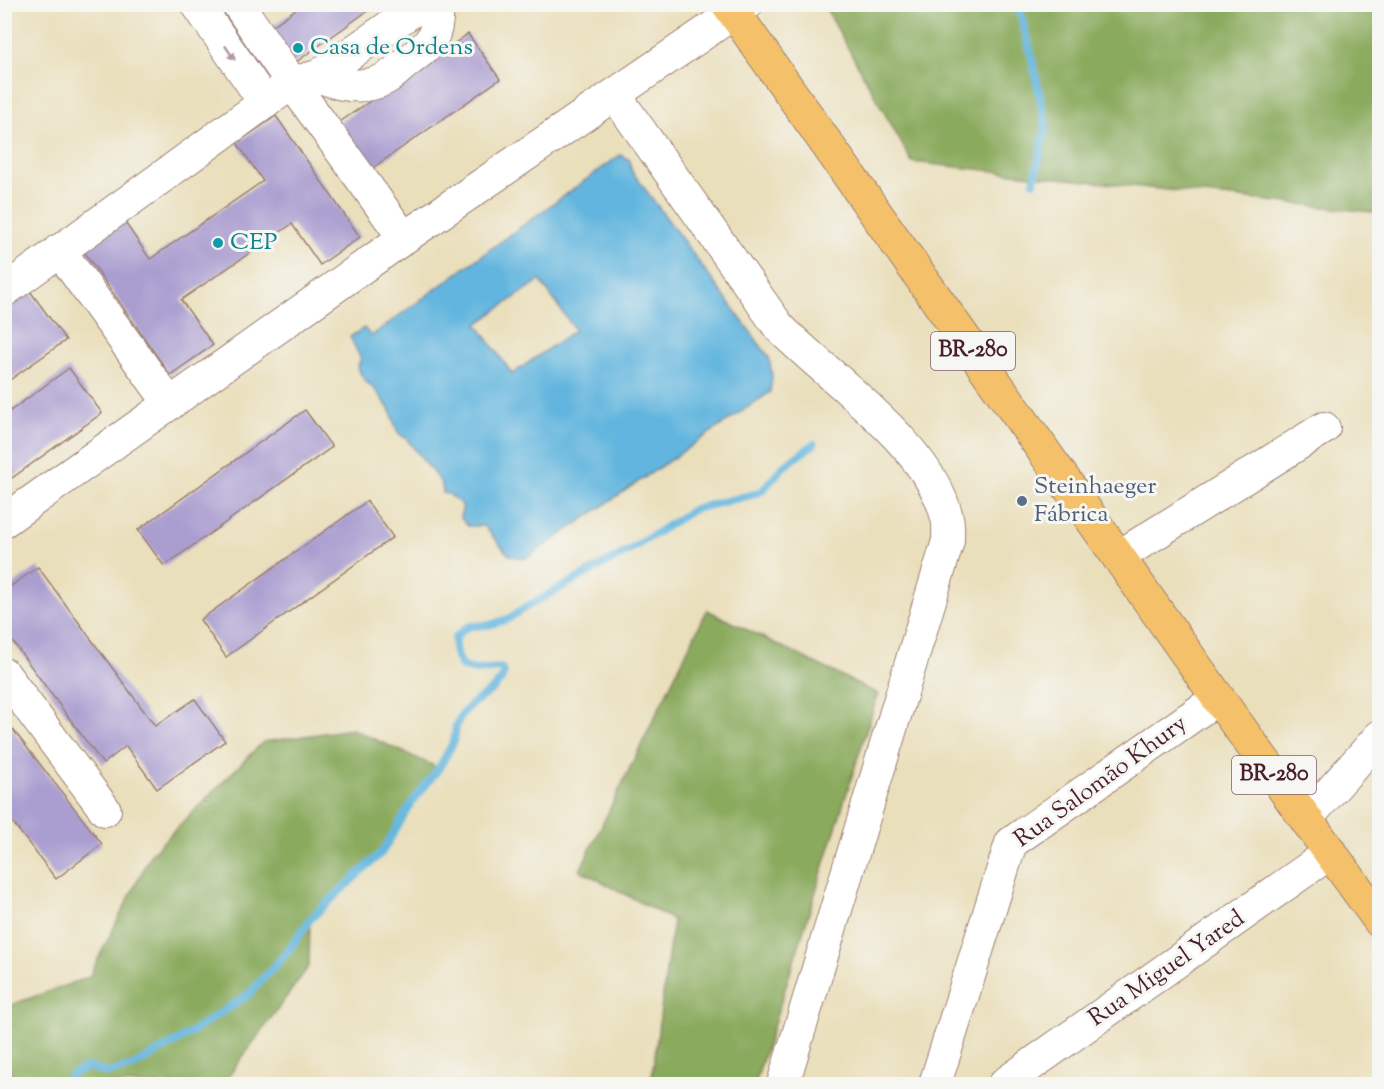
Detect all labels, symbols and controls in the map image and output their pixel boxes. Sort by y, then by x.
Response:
place label: Casa de Ordens [310,31,473,65]
marker: Casa de Ordens [291,41,305,55]
one-way arrow [224,44,236,60]
place label: CEP [230,226,277,260]
marker: CEP [211,236,225,250]
road number: BR-280 [931,332,1015,370]
place label: Steinhaeger Fábrica [1034,470,1156,532]
marker: Steinhaeger Fábrica [1015,494,1029,508]
street label: Rua Salomão Khury [1008,708,1194,856]
road number: BR-280 [1232,756,1316,794]
street label: Rua Miguel Yared [1082,902,1252,1036]

